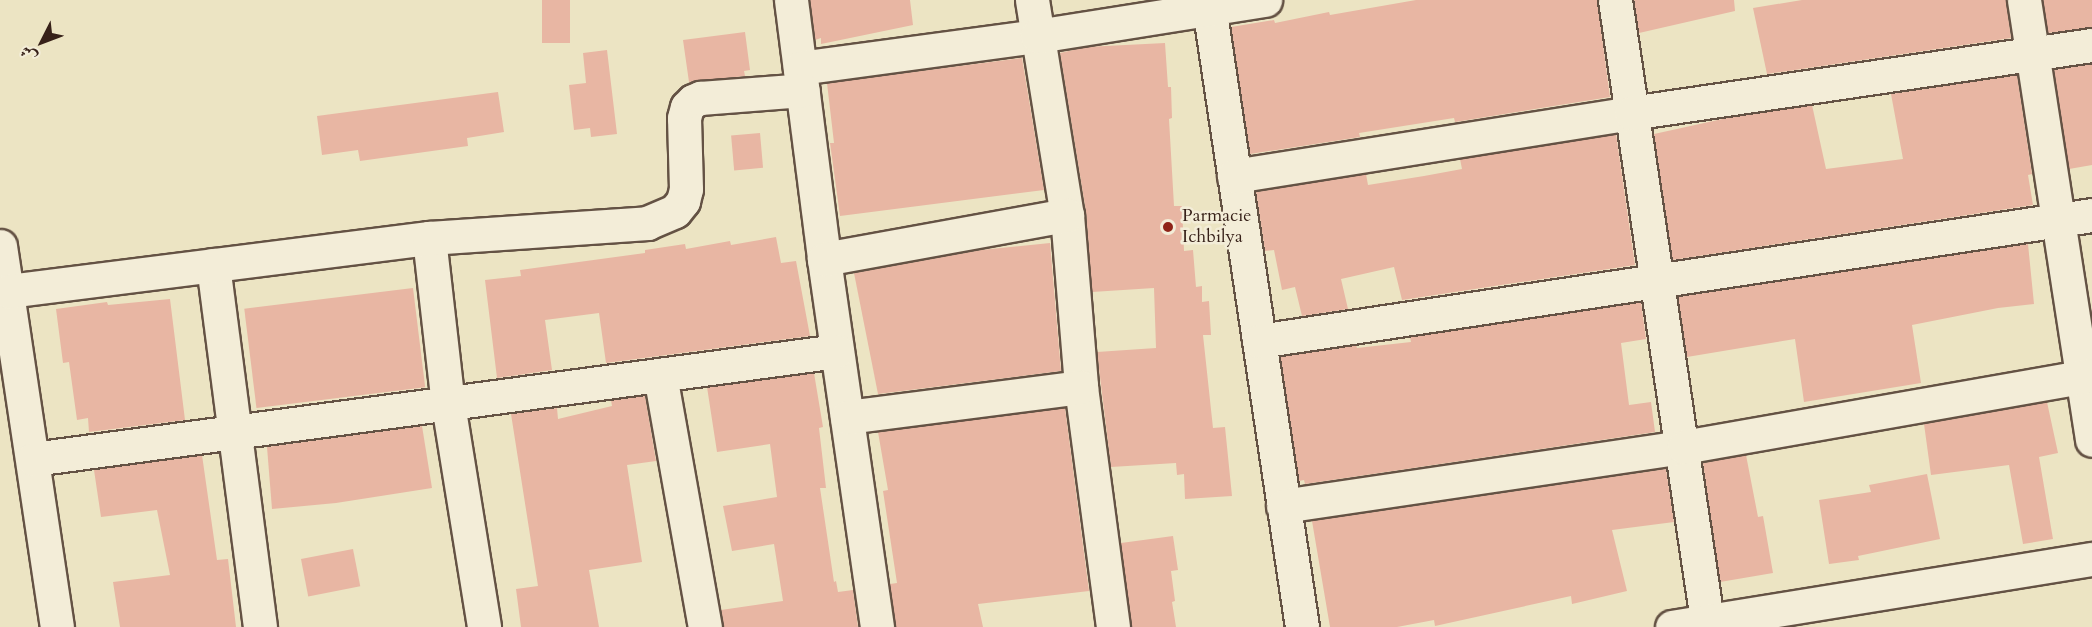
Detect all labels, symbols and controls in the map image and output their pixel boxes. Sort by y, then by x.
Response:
north arrow [12,12,72,72]
text: ش [15,41,42,67]
place label: Parmacie Ichbilya [1182,206,1251,248]
marker: Parmacie Ichbilya [1159,218,1177,236]

